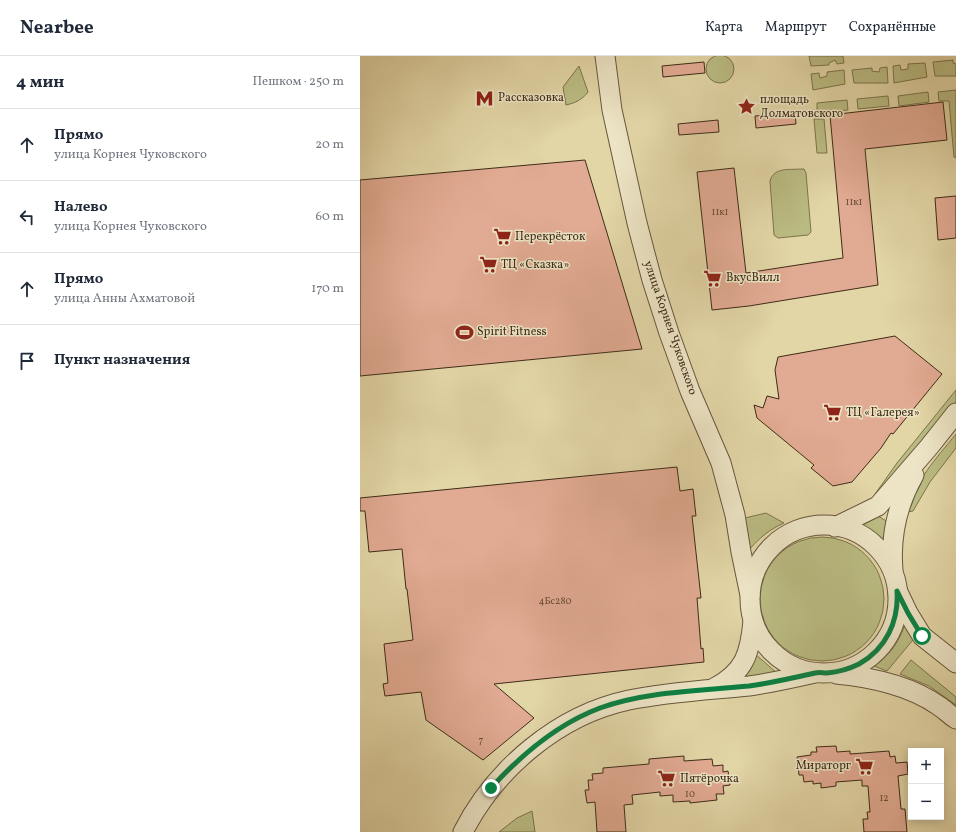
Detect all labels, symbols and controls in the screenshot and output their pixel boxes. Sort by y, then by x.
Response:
text: Nearbee [20,15,94,41]
text: Карта [705,18,743,37]
text: Маршрут [765,18,827,37]
text: Сохранённые [849,18,936,37]
text: 4 мин [16,71,64,94]
text: Пешком · 250 m [252,73,344,91]
metro station icon: Рассказовка [475,88,495,108]
place label: Рассказовка [498,90,564,106]
place label: площадь Долматовского [760,92,843,122]
place icon: площадь Долматовского [737,97,757,117]
text: Прямо [54,125,103,146]
icon: ahead [16,134,38,156]
text: 20 m [315,136,344,154]
text: улица Корнея Чуковского [54,146,207,164]
house number: 11к1 [846,195,863,209]
text: Налево [54,197,108,218]
house number: 11к1 [712,205,729,219]
icon: left [16,206,38,228]
text: 60 m [316,208,344,226]
text: улица Корнея Чуковского [54,218,207,236]
supermarket icon: Перекрёсток [492,227,512,247]
place label: Перекрёсток [515,229,586,245]
supermarket icon: ТЦ «Сказка» [478,255,498,275]
place label: ТЦ «Сказка» [501,257,569,273]
street label: улица Корнея Чуковского [639,259,701,397]
supermarket icon: ВкусВилл [703,268,723,288]
text: Прямо [54,269,103,290]
place label: ВкусВилл [726,270,780,286]
icon: ahead [16,278,38,300]
text: 170 m [311,280,344,298]
text: улица Анны Ахматовой [54,290,195,308]
sports icon: Spirit Fitness [454,322,474,342]
place label: Spirit Fitness [477,324,547,340]
icon: arrive [16,350,38,372]
text: Пункт назначения [54,350,190,371]
supermarket icon: ТЦ «Галерея» [823,403,843,423]
place label: ТЦ «Галерея» [846,405,920,421]
house number: 4Бс280 [538,594,572,608]
route start [913,627,931,645]
house number: 7 [479,733,484,747]
map controls [908,748,944,820]
button: + [908,748,944,784]
supermarket icon: Мираторг [854,756,874,776]
place label: Мираторг [796,758,852,774]
supermarket icon: Пятёрочка [657,769,677,789]
place label: Пятёрочка [680,771,739,787]
route end [482,779,500,797]
button: − [908,784,944,820]
house number: 10 [685,787,695,801]
house number: 12 [879,791,889,805]

